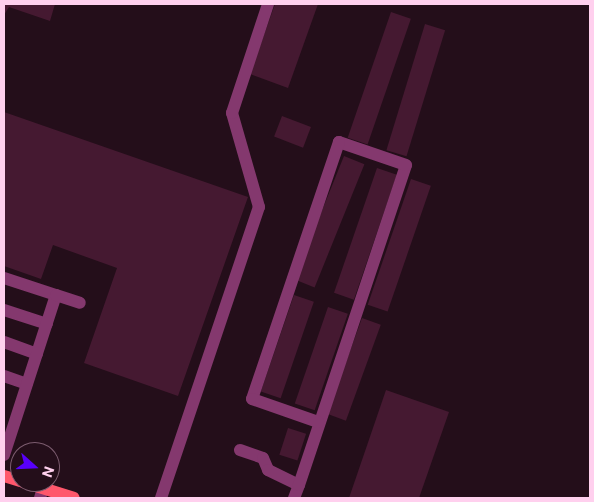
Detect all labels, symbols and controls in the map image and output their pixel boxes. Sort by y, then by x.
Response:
north arrow [10,442,60,492]
text: N [39,464,58,480]

